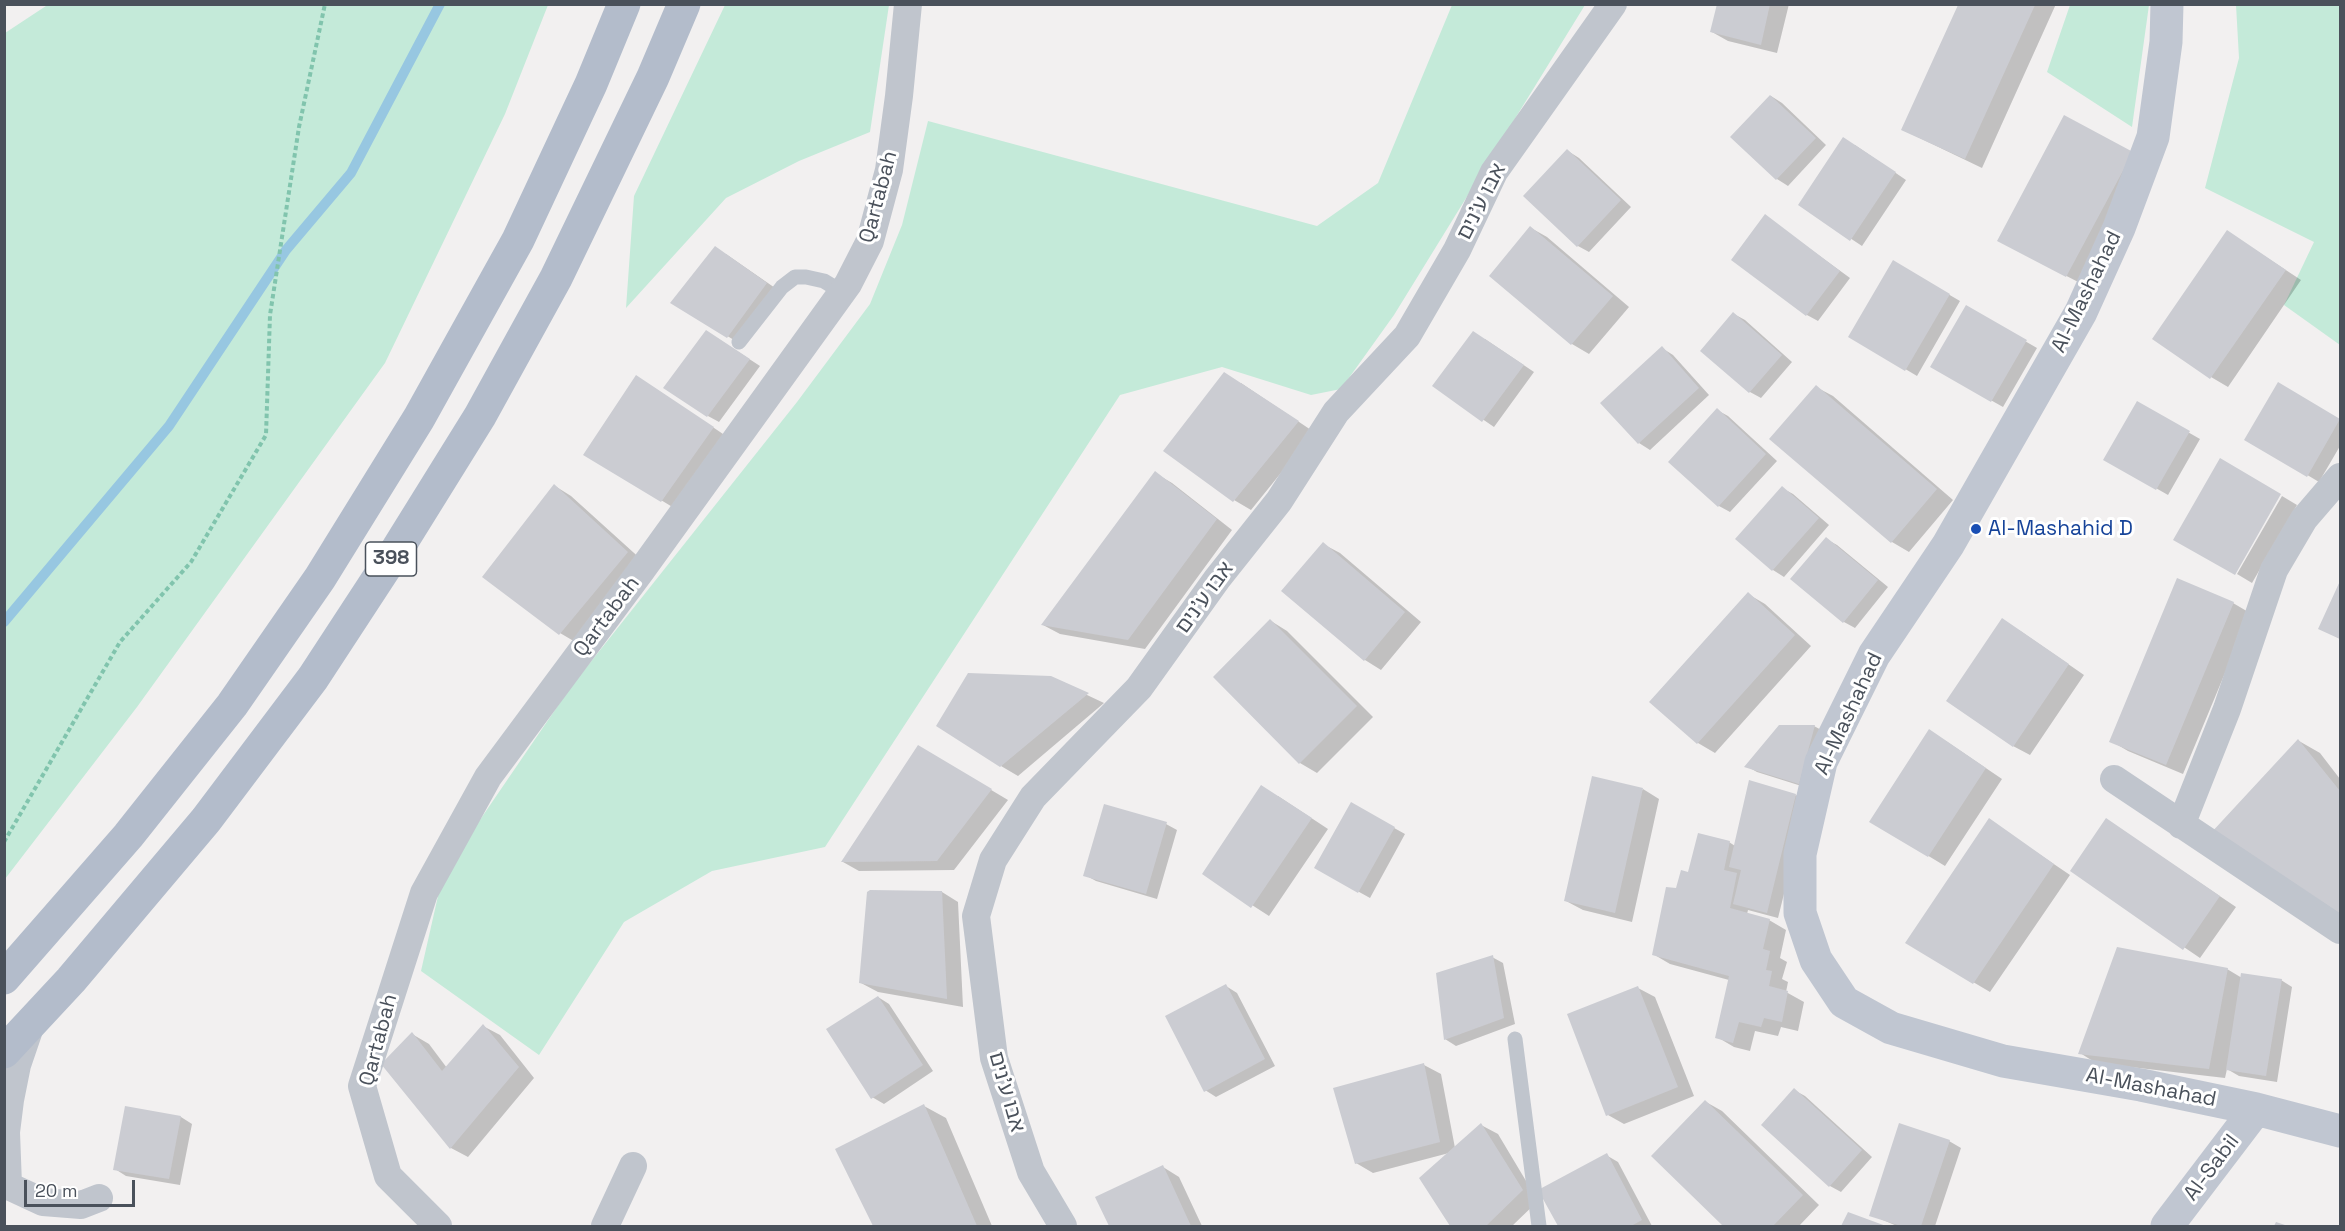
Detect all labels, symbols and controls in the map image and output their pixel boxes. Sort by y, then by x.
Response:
street label: Qartabah [855,148,903,246]
street label: אבו ע'נים [1452,160,1512,244]
street label: Al-Mashahad [2047,227,2127,357]
place label: Al-Mashahid D [1988,516,2133,542]
marker: Al-Mashahid D [1969,522,1983,536]
road number: 398 [366,542,416,576]
street label: אבו ע'נים [1171,557,1239,639]
street label: Qartabah [569,572,645,662]
street label: Al-Mashahad [1810,649,1888,779]
street label: Qartabah [355,991,403,1089]
street label: אבו ע'נים [983,1049,1029,1135]
street label: Al-Mashahad [2084,1063,2218,1113]
street label: Al-Sabil [2179,1130,2245,1206]
scale bar [27,1168,138,1206]
text: 20 m [35,1179,78,1202]

